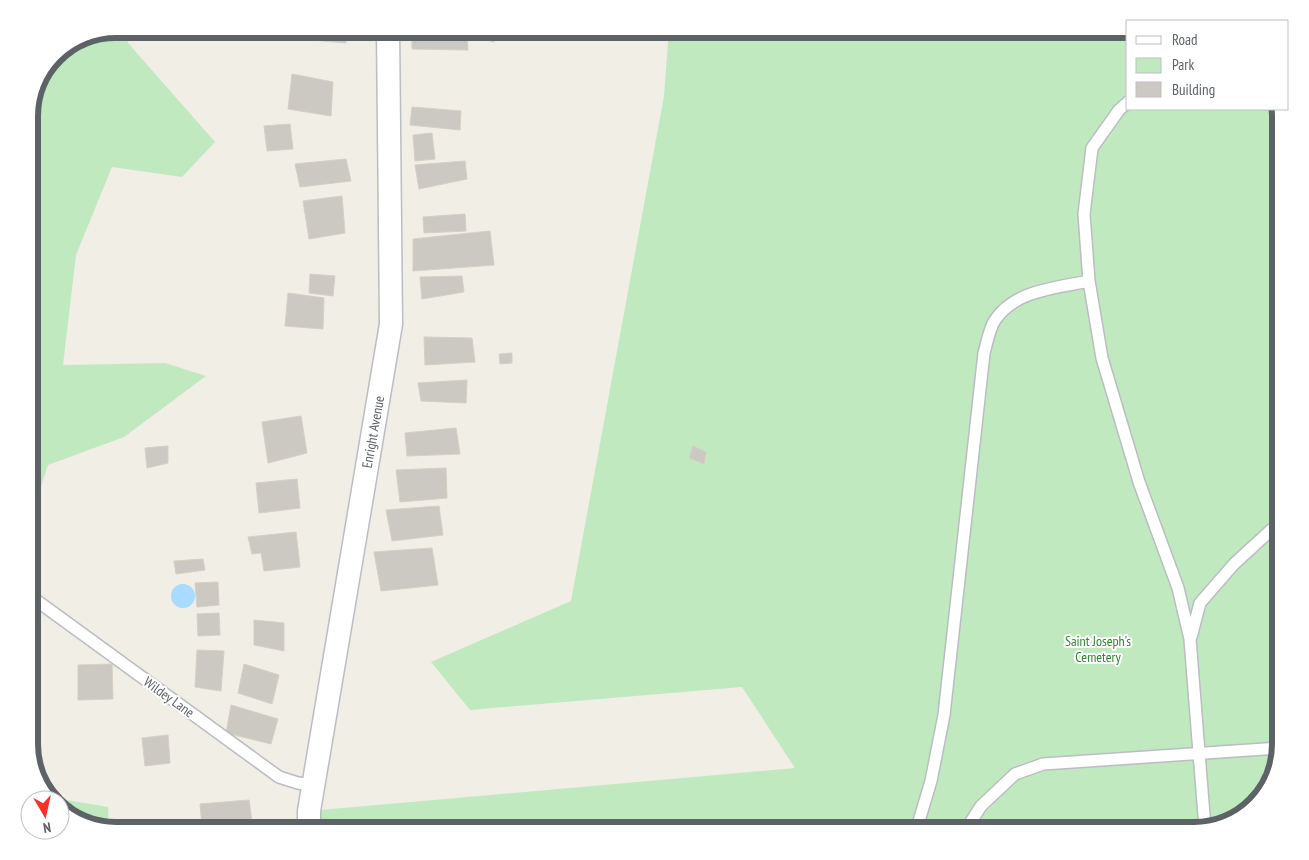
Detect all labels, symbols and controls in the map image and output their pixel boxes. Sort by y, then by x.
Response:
legend [1126,20,1289,110]
text: Road [1172,30,1198,49]
text: Park [1172,55,1194,74]
text: Building [1172,80,1215,99]
street label: Enright Avenue [358,394,388,470]
park label: Saint Joseph’s Cemetery [1065,632,1131,666]
street label: Wildey Lane [140,673,198,722]
north arrow [20,790,70,840]
text: N [42,818,52,837]

